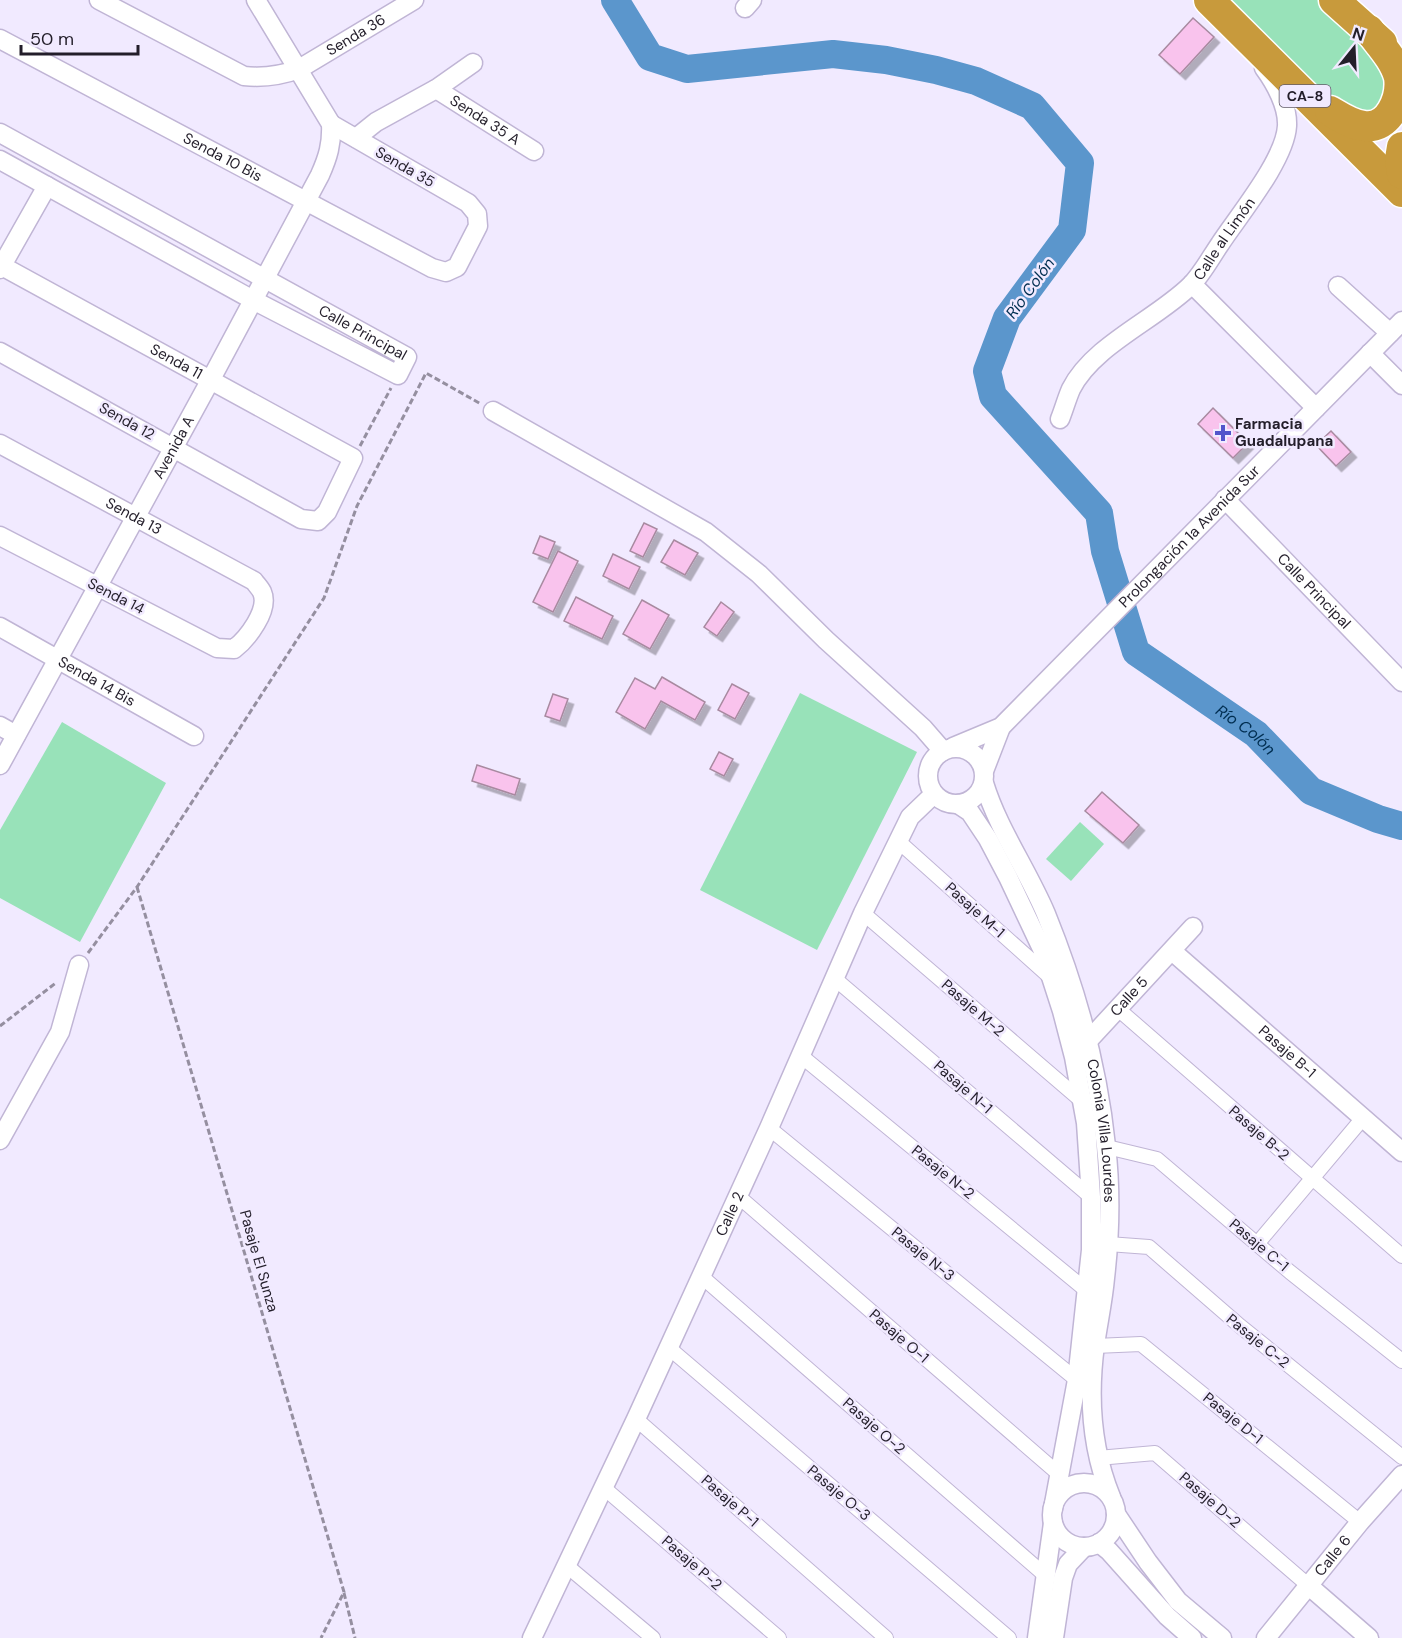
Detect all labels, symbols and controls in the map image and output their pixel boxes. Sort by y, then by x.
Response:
street label: Senda 36 [323,9,389,60]
scale bar [21,18,138,56]
north arrow [1324,18,1384,78]
text: N [1350,22,1367,46]
text: 50 m [30,27,74,51]
road number: CA-8 [1280,85,1330,107]
street label: Senda 35 A [446,90,524,150]
street label: Senda 10 Bis [180,128,266,186]
street label: Senda 35 [372,142,438,192]
street label: Calle al Limón [1189,194,1260,284]
water label: Río Colón [1001,253,1059,323]
street label: Calle Principal [315,300,410,365]
street label: Senda 11 [147,339,206,384]
street label: Senda 12 [96,398,158,444]
street label: Avenida A [148,412,199,482]
place label: Farmacia Guadalupana [1235,414,1333,451]
marker: Farmacia Guadalupana [1216,426,1230,440]
street label: Prolongación 1a Avenida Sur [1114,460,1265,612]
street label: Senda 13 [102,493,165,539]
street label: Calle Principal [1273,549,1355,633]
street label: Senda 14 [84,573,148,619]
street label: Senda 14 Bis [55,652,139,711]
water label: Río Colón [1212,699,1281,759]
street label: Pasaje M-1 [941,878,1009,942]
street label: Calle 5 [1106,972,1152,1021]
street label: Pasaje M-2 [937,975,1009,1041]
street label: Pasaje B-1 [1254,1021,1320,1082]
street label: Pasaje N-1 [929,1056,997,1118]
street label: Colonia Villa Lourdes [1082,1057,1119,1203]
street label: Pasaje B-2 [1224,1101,1294,1165]
street label: Pasaje N-2 [907,1140,979,1204]
street label: Calle 2 [711,1188,749,1239]
street label: Pasaje El Sunza [235,1208,283,1314]
street label: Pasaje C-1 [1225,1214,1293,1276]
street label: Pasaje N-3 [887,1222,959,1286]
street label: Pasaje O-1 [865,1305,933,1367]
street label: Pasaje C-2 [1222,1309,1294,1373]
street label: Pasaje D-1 [1199,1388,1267,1448]
street label: Pasaje O-2 [838,1393,910,1459]
street label: Pasaje O-3 [803,1461,875,1525]
street label: Pasaje D-2 [1175,1468,1245,1532]
street label: Pasaje P-1 [697,1471,763,1531]
street label: Pasaje P-2 [658,1531,726,1595]
street label: Calle 6 [1310,1531,1355,1580]

